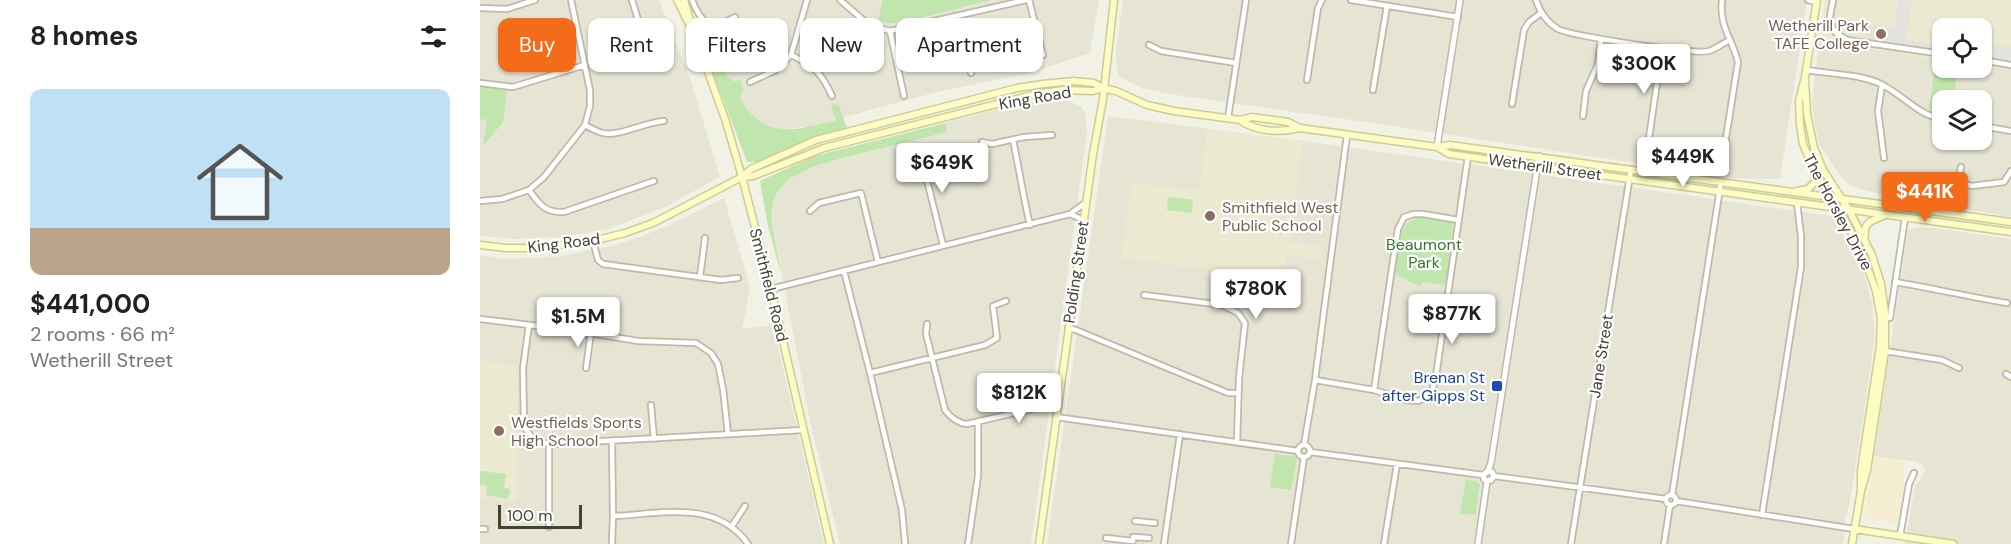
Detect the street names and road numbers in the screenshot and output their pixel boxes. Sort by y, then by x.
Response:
street label: King Road [997,81,1073,115]
street label: Wetherill Street [1487,149,1603,185]
street label: The Horsley Drive [1798,150,1878,274]
street label: Polding Street [1058,219,1094,325]
street label: Smithfield Road [745,226,793,344]
street label: King Road [527,228,601,258]
street label: Jane Street [1584,313,1618,399]

